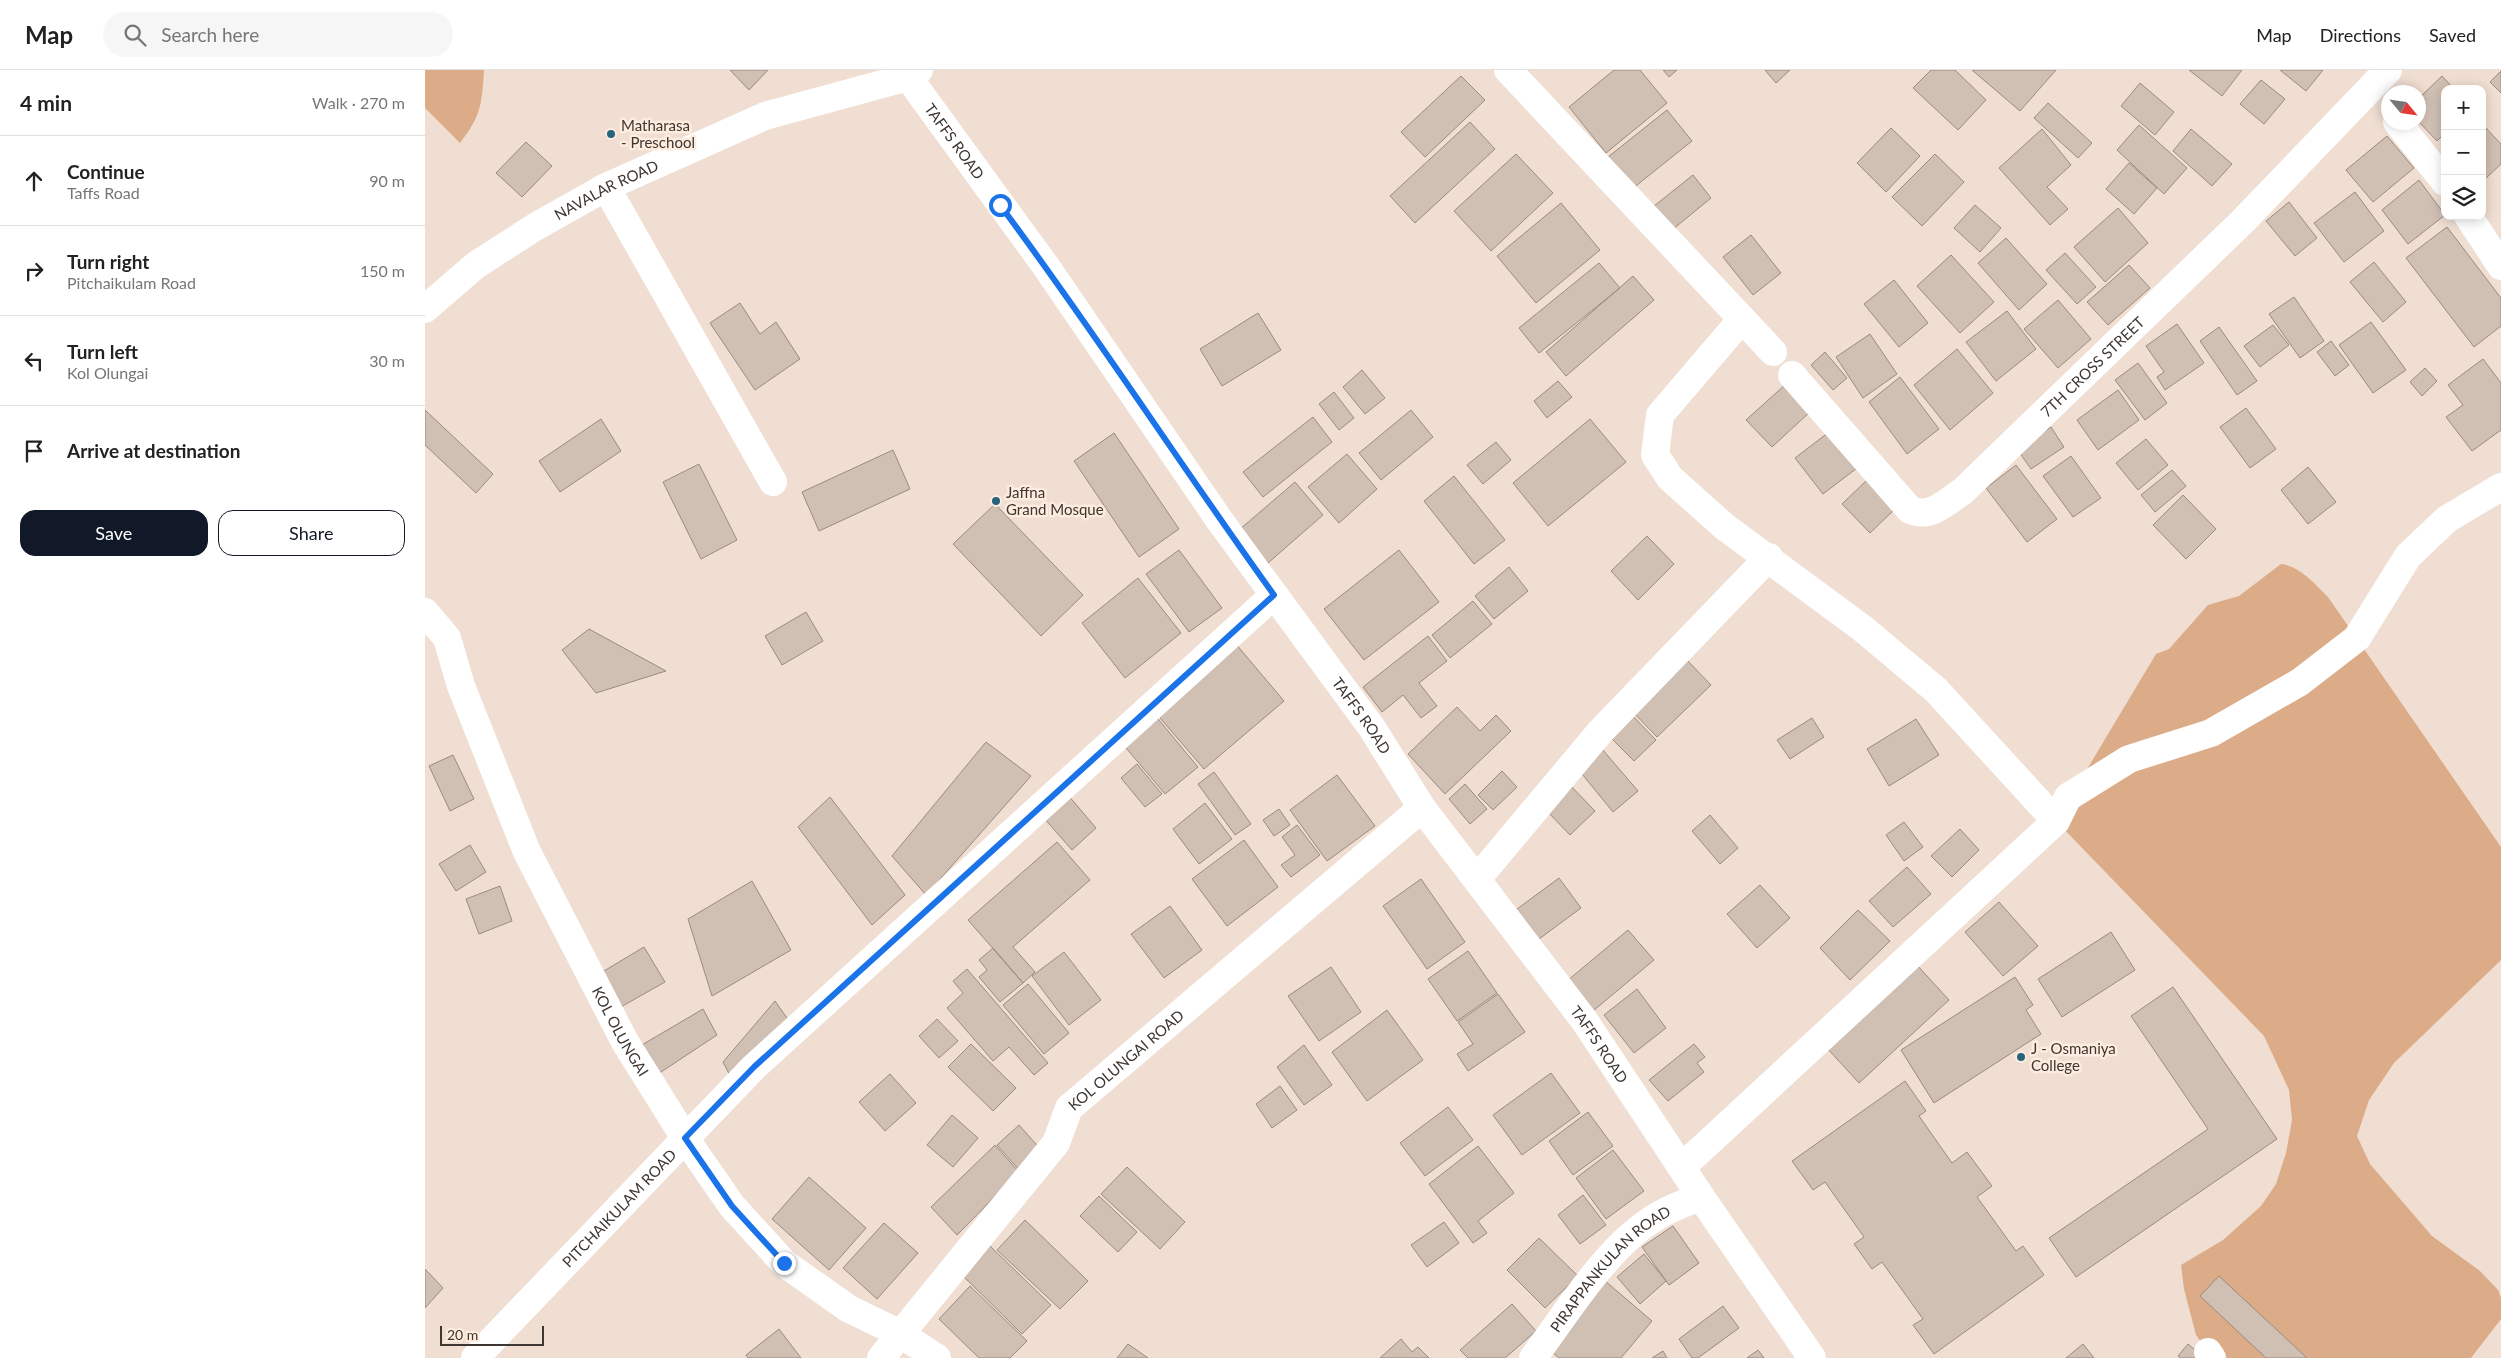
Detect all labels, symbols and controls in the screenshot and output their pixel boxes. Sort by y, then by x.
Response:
search box [103,12,453,57]
text: Map [25,20,73,49]
icon: search [121,21,149,49]
text: Search here [161,23,259,46]
text: Map [2256,24,2292,46]
text: Directions [2320,24,2401,46]
text: Saved [2429,24,2476,46]
north arrow [2381,85,2426,130]
map controls [2441,85,2486,220]
button: + [2441,85,2486,130]
text: 4 min [20,90,72,115]
text: Walk · 270 m [312,93,405,112]
street label: TAFFS ROAD [921,100,988,183]
place label: Matharasa - Preschool [621,116,695,151]
marker: Matharasa - Preschool [605,128,617,140]
button: − [2441,130,2486,175]
street label: NAVALAR ROAD [551,156,661,223]
text: Continue [67,160,145,183]
icon: ahead [20,167,48,195]
text: 90 m [369,171,405,190]
button: layers [2441,175,2486,220]
text: Taffs Road [67,183,140,202]
route start [989,194,1012,217]
text: Turn right [67,250,149,273]
icon: right [20,257,48,285]
text: 150 m [360,261,405,280]
text: Pitchaikulam Road [67,273,196,292]
street label: 7TH CROSS STREET [2037,312,2148,420]
text: Turn left [67,340,138,363]
icon: left [20,347,48,375]
text: 30 m [369,351,405,370]
text: Kol Olungai [67,363,148,382]
icon: arrive [20,437,48,465]
text: Arrive at destination [67,439,240,462]
place label: Jaffna Grand Mosque [1006,483,1104,518]
marker: Jaffna Grand Mosque [990,495,1002,507]
button: Save [20,510,208,556]
button: Share [218,510,405,556]
street label: TAFFS ROAD [1329,674,1395,757]
street label: KOL OLUNGAI [589,983,653,1079]
street label: TAFFS ROAD [1567,1002,1632,1086]
street label: KOL OLUNGAI ROAD [1064,1006,1187,1114]
place label: J - Osmaniya College [2031,1039,2116,1074]
marker: J - Osmaniya College [2015,1051,2027,1063]
street label: PITCHAIKULAM ROAD [558,1145,680,1271]
street label: PIRAPPANKULAN ROAD [1546,1202,1673,1335]
route end [773,1252,796,1275]
scale bar [440,1323,544,1346]
text: 20 m [447,1326,478,1343]

